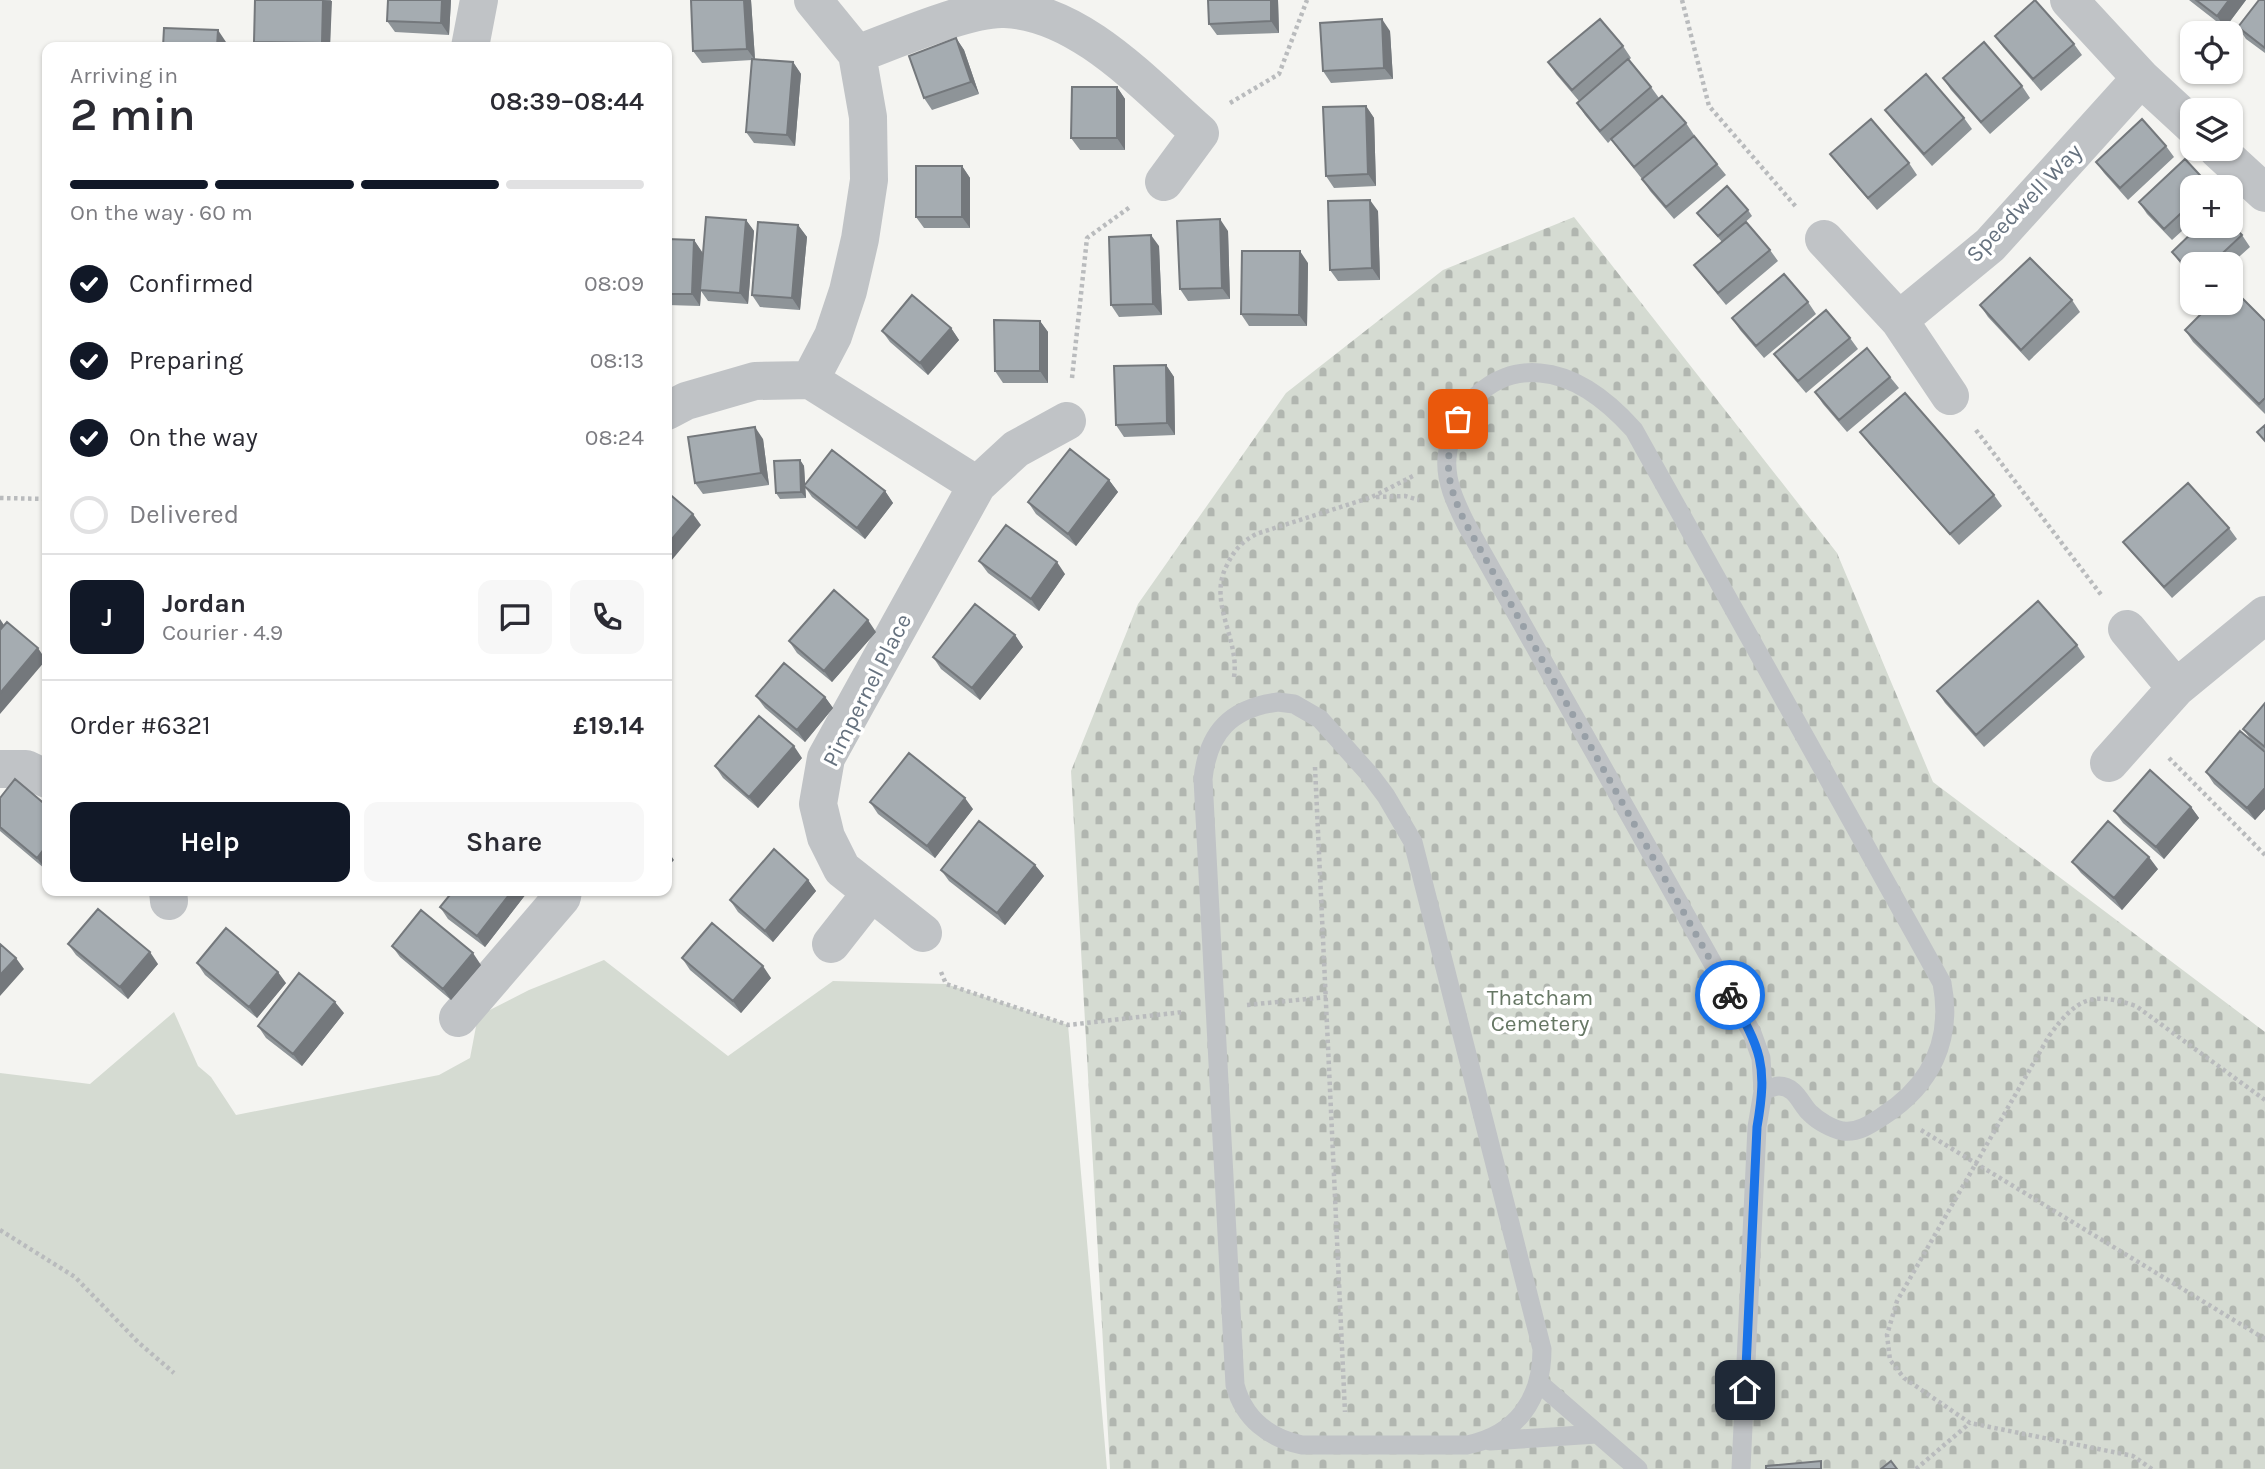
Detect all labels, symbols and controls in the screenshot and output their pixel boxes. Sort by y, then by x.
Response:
map controls [2180,21,2243,315]
button: locate [2180,21,2243,84]
text: Arriving in [70,62,178,89]
text: 08:39–08:44 [490,86,644,117]
text: 2 min [70,88,196,142]
button: layers [2180,98,2243,161]
street label: Speedwell Way [1961,138,2088,268]
button: + [2180,175,2243,238]
text: On the way · 60 m [70,199,253,226]
button: − [2180,252,2243,315]
icon: check [70,265,108,303]
text: Confirmed [129,268,254,299]
text: 08:09 [584,270,644,297]
icon: check [70,342,108,380]
text: Preparing [129,345,243,376]
text: 08:13 [590,347,644,374]
pin [1428,389,1488,449]
icon: bag [1439,400,1477,438]
icon: check [70,419,108,457]
text: On the way [129,422,258,453]
text: 08:24 [585,424,644,451]
text: Delivered [129,499,239,530]
button: chat [478,580,552,654]
button: phone [570,580,644,654]
text: Jordan [162,588,246,619]
text: J [101,602,113,633]
street label: Pimpernel Place [817,609,917,771]
text: Courier · 4.9 [162,619,283,646]
text: Order #6321 [70,710,211,741]
text: £19.14 [573,710,644,741]
button: Help [70,802,350,882]
button: Share [364,802,644,882]
courier [1695,960,1765,1030]
icon: bike [1711,976,1749,1014]
park label: Thatcham Cemetery [1487,984,1593,1037]
pin [1715,1360,1775,1420]
icon: home [1726,1371,1764,1409]

